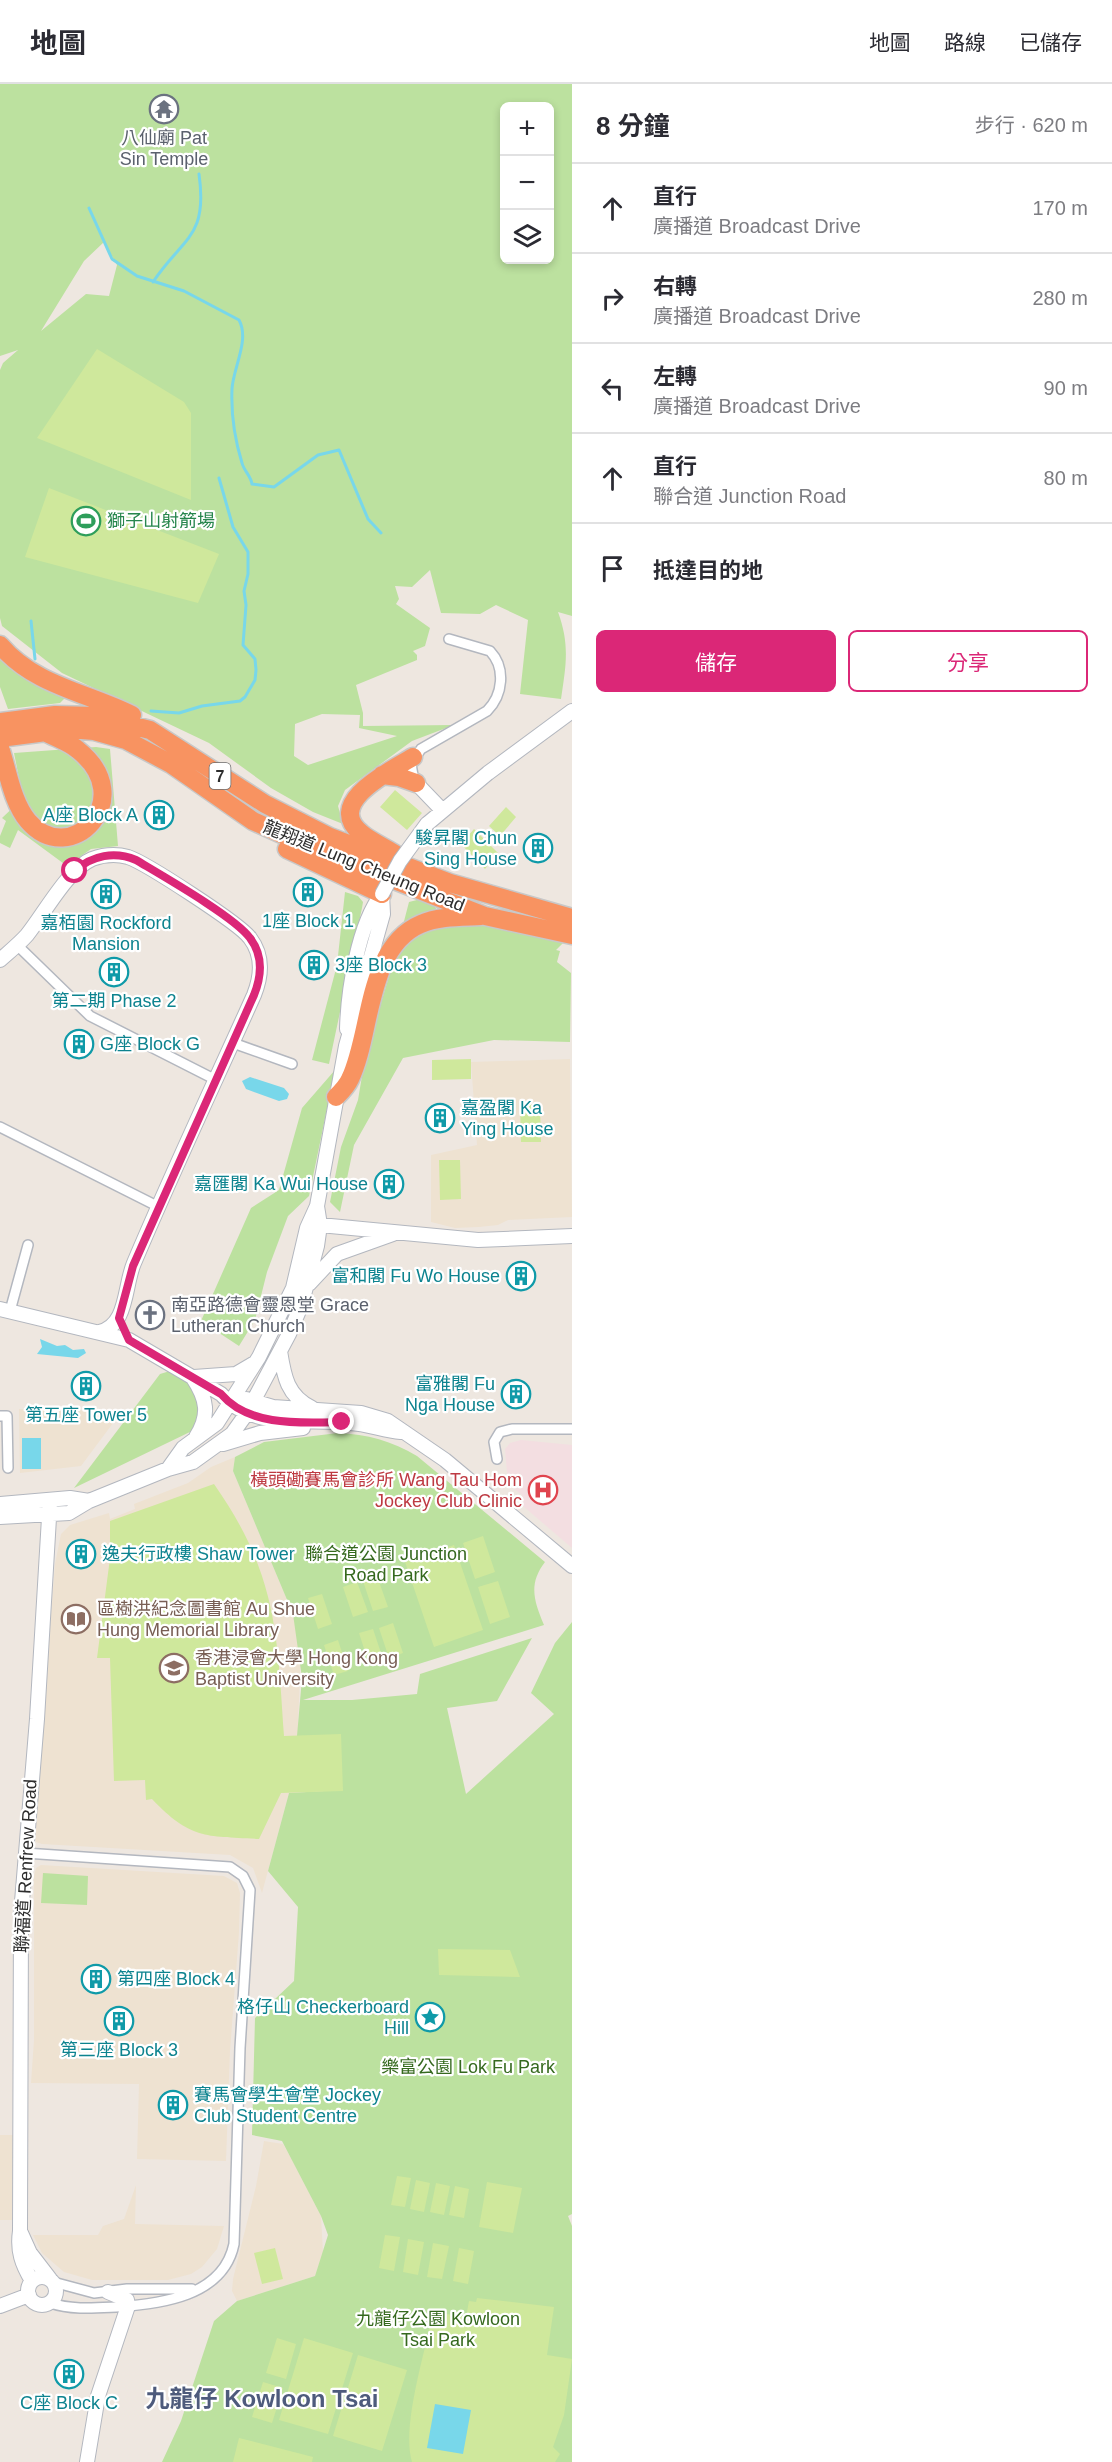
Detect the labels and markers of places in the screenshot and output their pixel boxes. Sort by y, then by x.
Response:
temple icon: 八仙廟 Pat Sin Temple [148,93,180,125]
place label: 八仙廟 Pat Sin Temple [120,128,208,169]
sports icon: 獅子山射箭場 [70,505,102,537]
place label: 獅子山射箭場 [107,511,215,531]
building icon: A座 Block A [143,799,175,831]
place label: A座 Block A [43,805,138,825]
place label: 駿昇閣 Chun Sing House [415,828,517,869]
building icon: 駿昇閣 Chun Sing House [522,832,554,864]
building icon: 1座 Block 1 [292,876,324,908]
building icon: 嘉栢園 Rockford Mansion [90,878,122,910]
place label: 1座 Block 1 [262,911,354,931]
place label: 嘉栢園 Rockford Mansion [40,913,172,954]
building icon: 3座 Block 3 [298,949,330,981]
place label: 3座 Block 3 [335,955,427,975]
building icon: 第二期 Phase 2 [98,956,130,988]
place label: 第二期 Phase 2 [51,991,177,1011]
building icon: G座 Block G [63,1028,95,1060]
place label: G座 Block G [100,1034,200,1054]
place label: 嘉盈閣 Ka Ying House [461,1098,553,1139]
building icon: 嘉盈閣 Ka Ying House [424,1102,456,1134]
building icon: 嘉匯閣 Ka Wui House [373,1168,405,1200]
place label: 嘉匯閣 Ka Wui House [194,1174,368,1194]
building icon: 富和閣 Fu Wo House [505,1260,537,1292]
place label: 富和閣 Fu Wo House [331,1266,500,1286]
place label: 南亞路德會靈恩堂 Grace Lutheran Church [171,1295,369,1336]
church icon: 南亞路德會靈恩堂 Grace Lutheran Church [134,1299,166,1331]
building icon: 第五座 Tower 5 [70,1370,102,1402]
place label: 富雅閣 Fu Nga House [405,1374,495,1415]
building icon: 富雅閣 Fu Nga House [500,1378,532,1410]
place label: 第五座 Tower 5 [25,1405,147,1425]
place label: 橫頭磡賽馬會診所 Wang Tau Hom Jockey Club Clinic [250,1470,522,1511]
hospital icon: 橫頭磡賽馬會診所 Wang Tau Hom Jockey Club Clinic [527,1474,559,1506]
building icon: 逸夫行政樓 Shaw Tower [65,1538,97,1570]
place label: 逸夫行政樓 Shaw Tower [102,1544,295,1564]
place label: 區樹洪紀念圖書館 Au Shue Hung Memorial Library [97,1599,315,1640]
library icon: 區樹洪紀念圖書館 Au Shue Hung Memorial Library [60,1603,92,1635]
place label: 香港浸會大學 Hong Kong Baptist University [195,1648,398,1689]
school or university icon: 香港浸會大學 Hong Kong Baptist University [158,1652,190,1684]
building icon: 第四座 Block 4 [80,1963,112,1995]
place label: 第四座 Block 4 [117,1969,235,1989]
place label: 格仔山 Checkerboard Hill [237,1997,409,2038]
place icon: 格仔山 Checkerboard Hill [414,2001,446,2033]
building icon: 第三座 Block 3 [103,2005,135,2037]
place label: 第三座 Block 3 [60,2040,178,2060]
place label: 賽馬會學生會堂 Jockey Club Student Centre [194,2085,381,2126]
building icon: 賽馬會學生會堂 Jockey Club Student Centre [157,2089,189,2121]
building icon: C座 Block C [53,2358,85,2390]
place label: C座 Block C [20,2393,118,2413]

